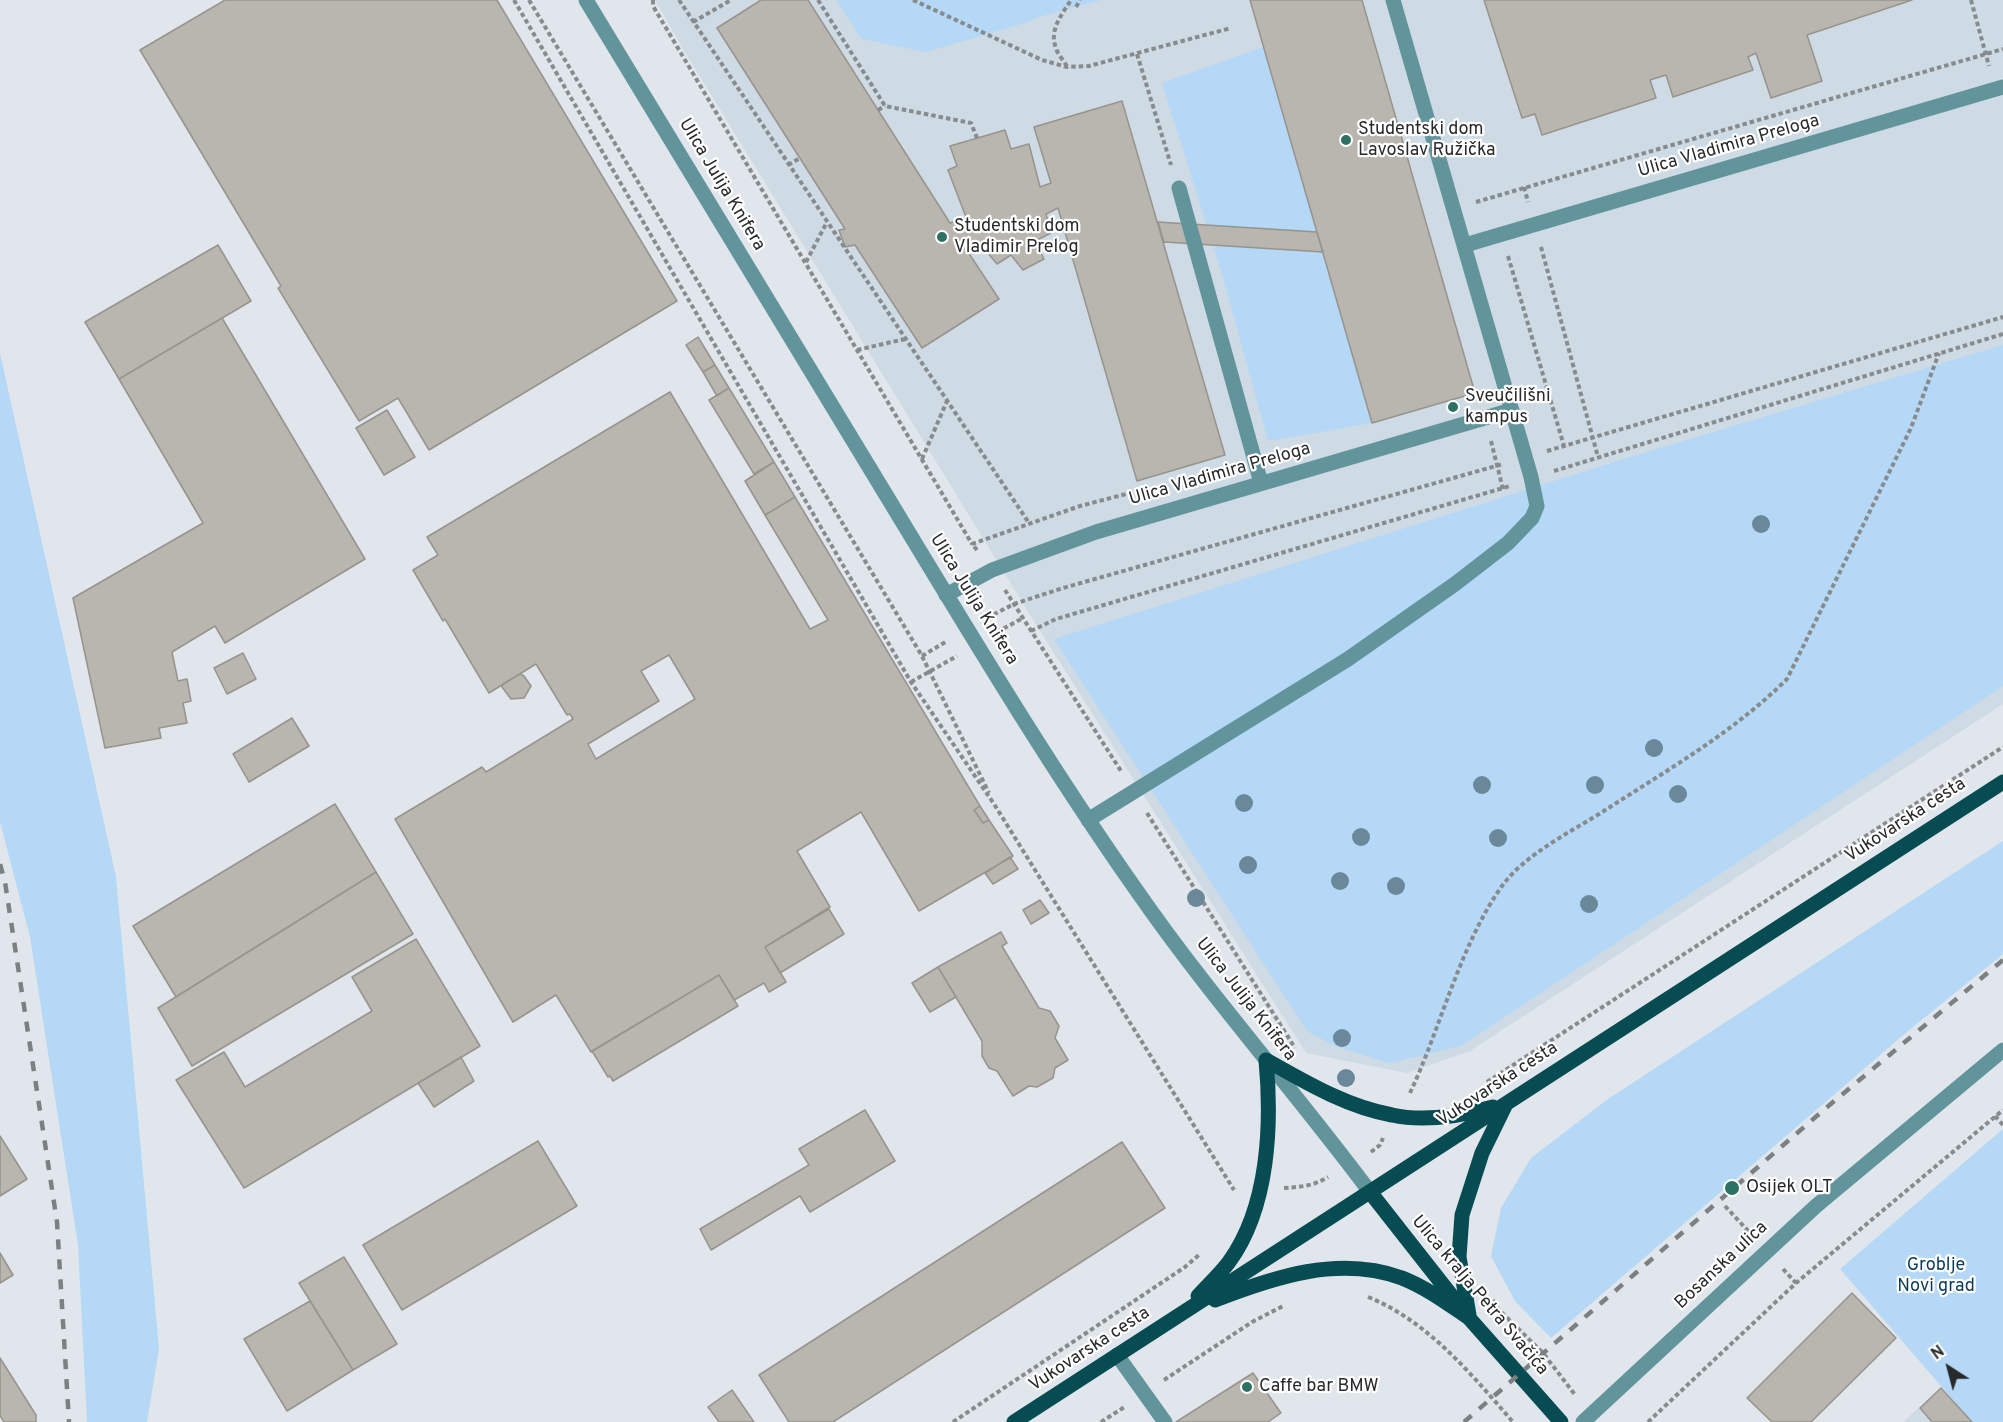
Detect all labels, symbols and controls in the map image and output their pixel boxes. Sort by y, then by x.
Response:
street label: Ulica Vladimira Preloga [1636,111,1822,183]
street label: Ulica Julija Knifera [673,115,769,255]
place label: Studentski dom Lavoslav Ružička [1358,119,1496,162]
marker: Studentski dom Lavoslav Ružička [1339,133,1353,147]
place label: Studentski dom Vladimir Prelog [954,216,1080,258]
marker: Studentski dom Vladimir Prelog [935,230,949,244]
place label: Sveučilišni kampus [1465,386,1551,428]
marker: Sveučilišni kampus [1446,400,1460,414]
street label: Ulica Vladimira Preloga [1127,439,1313,511]
street label: Ulica Julija Knifera [924,531,1022,669]
street label: Vukovarska cesta [1842,774,1970,868]
street label: Ulica Julija Knifera [1190,934,1300,1066]
street label: Vukovarska cesta [1434,1038,1562,1132]
place label: Osijek OLT [1746,1177,1832,1199]
marker: Osijek OLT [1723,1179,1741,1197]
street label: Ulica kralja Petra Svačića [1406,1212,1552,1380]
street label: Bosanska ulica [1671,1218,1773,1314]
park label: Groblje Novi grad [1897,1255,1975,1298]
street label: Vukovarska cesta [1026,1303,1154,1397]
north arrow [1919,1338,1979,1398]
text: N [1928,1342,1949,1365]
place label: Caffe bar BMW [1259,1376,1379,1398]
marker: Caffe bar BMW [1240,1380,1254,1394]

